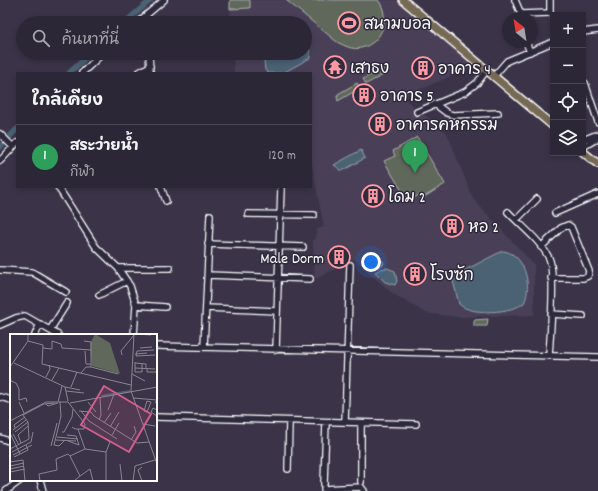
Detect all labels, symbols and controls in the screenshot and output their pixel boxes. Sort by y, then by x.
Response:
sports icon: สนามบอล [336,10,362,36]
north arrow [502,12,538,48]
map controls [550,12,586,156]
button: + [550,12,586,48]
place label: สนามบอล [364,14,431,37]
search box [16,16,312,60]
icon: search [30,27,52,49]
text: ค้นหาที่นี่ [62,30,119,52]
button: − [550,48,586,84]
temple icon: เสาธง [322,54,348,80]
building icon: อาคาร 4 [410,55,436,81]
place label: เสาธง [350,58,389,81]
place label: อาคาร 4 [438,59,491,82]
building icon: อาคาร 5 [351,82,377,108]
button: locate [550,84,586,120]
place label: อาคาร 5 [380,86,434,109]
text: ใกล้เคียง [32,90,103,114]
building icon: อาคารคหกรรม [367,111,393,137]
place label: อาคารคหกรรม [396,115,498,138]
button: layers [550,120,586,156]
text: สระว่ายน้ำ [70,136,138,158]
pin: 1 [402,140,428,173]
text: 1 [44,147,46,166]
text: 120 m [268,147,296,166]
text: กีฬา [70,164,95,183]
building icon: โดม 2 [360,183,386,209]
place label: โดม 2 [388,185,426,210]
building icon: หอ 2 [439,213,465,239]
place label: หอ 2 [468,217,499,240]
building icon: Male Dorm [326,244,352,270]
place label: Male Dorm [260,248,324,271]
your location [361,252,381,272]
building icon: โรงซัก [402,261,428,287]
place label: โรงซัก [430,263,474,288]
inset map [10,334,157,481]

